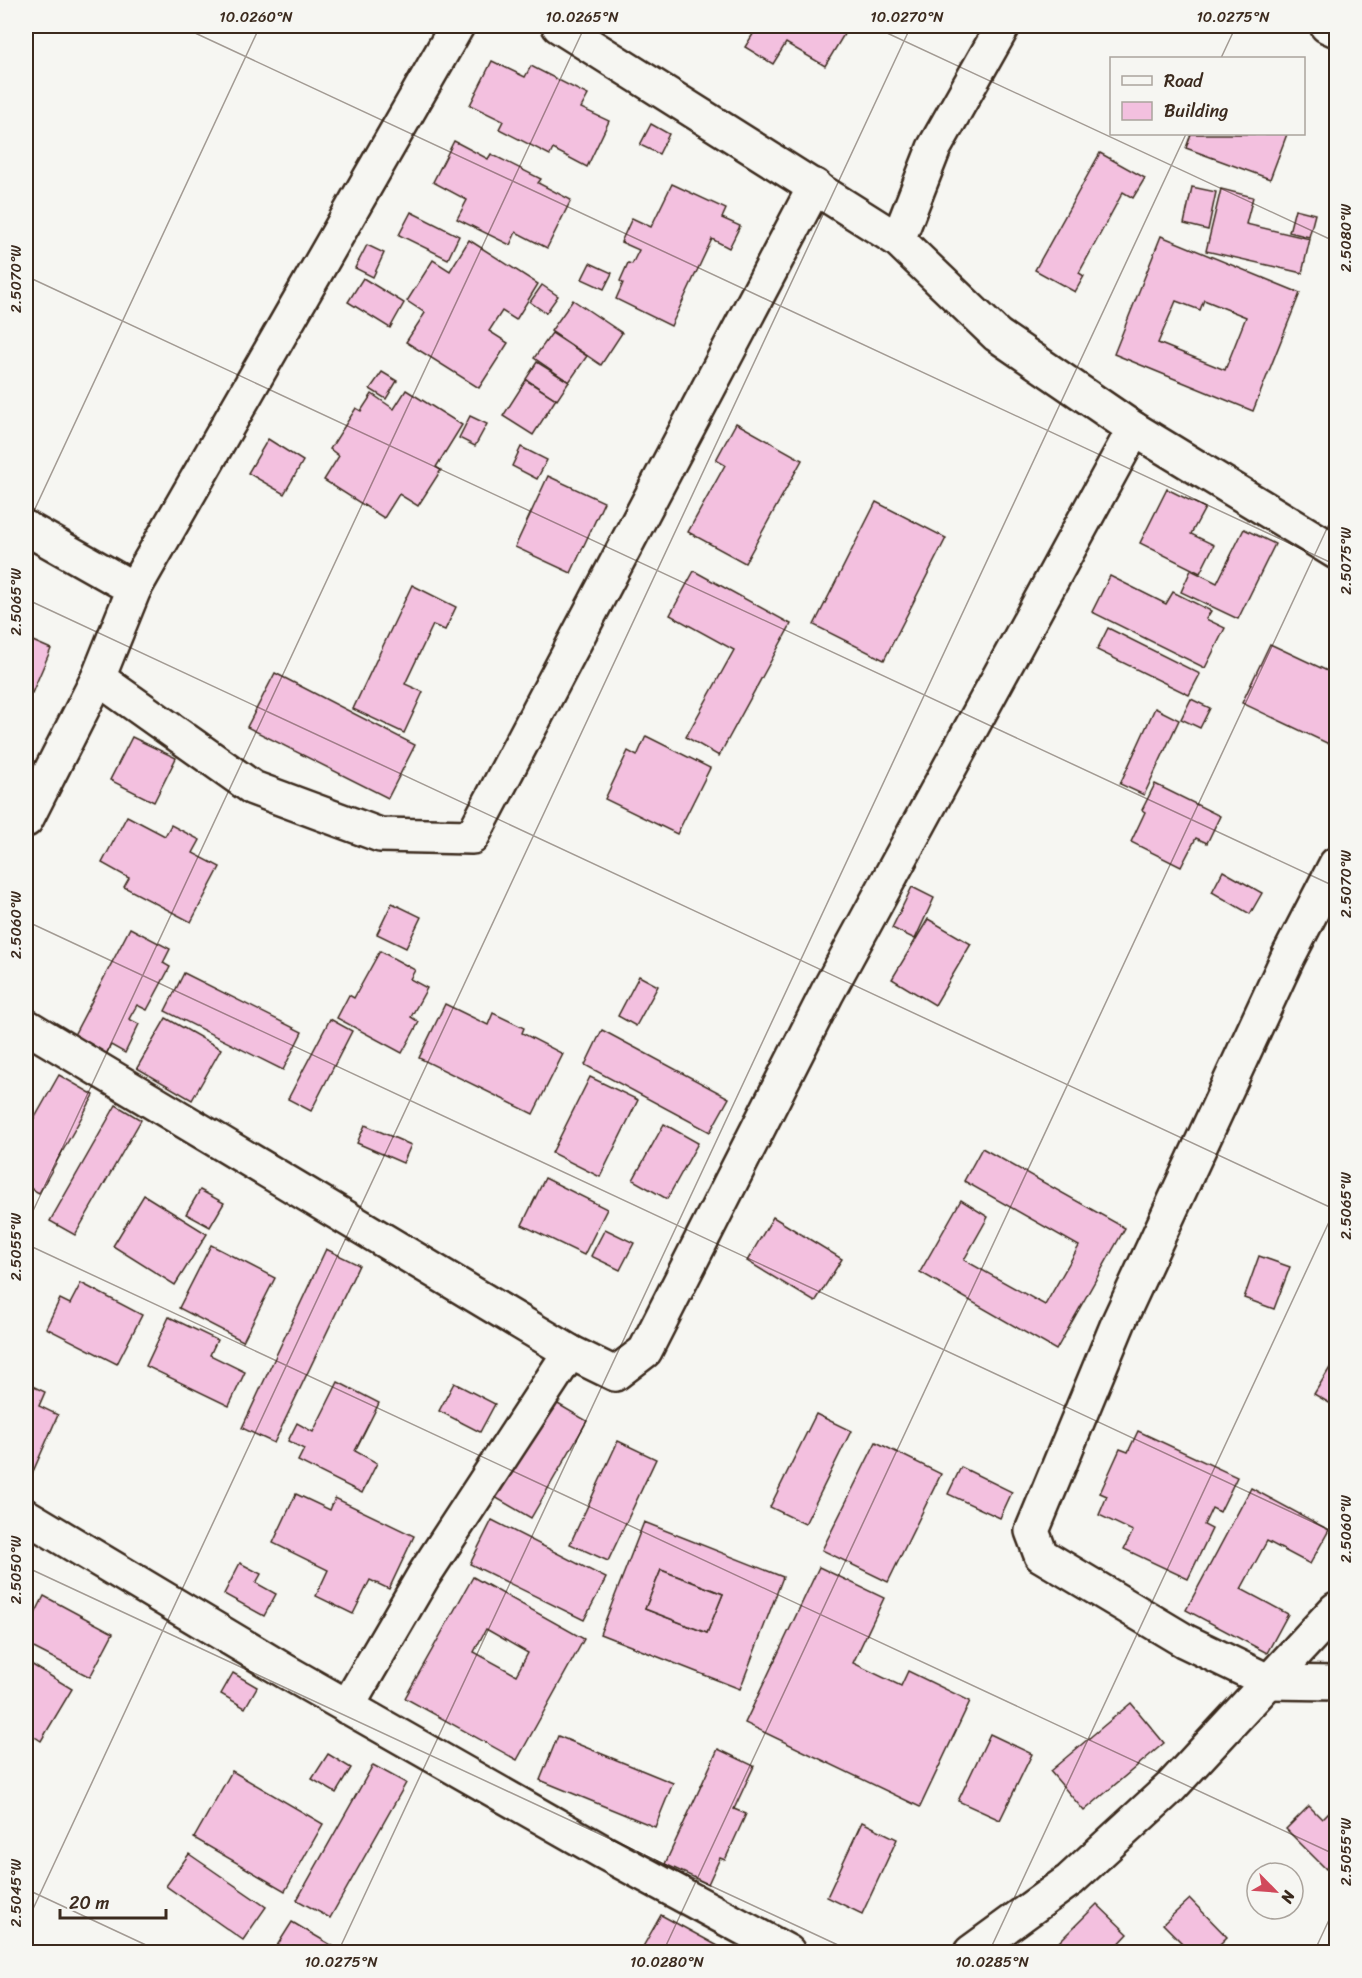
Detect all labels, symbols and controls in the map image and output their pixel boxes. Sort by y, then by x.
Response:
text: 10.0260°N [219,4,293,30]
text: 10.0265°N [545,4,619,30]
text: 10.0270°N [870,4,944,30]
text: 10.0275°N [1196,4,1270,30]
legend [1110,57,1305,135]
text: Road [1164,65,1204,97]
text: Building [1164,95,1228,127]
text: 2.5080°W [1333,203,1359,272]
text: 2.5070°W [3,245,29,313]
text: 2.5075°W [1333,527,1359,595]
text: 2.5065°W [3,568,29,636]
text: 2.5070°W [1333,850,1359,918]
text: 2.5060°W [3,891,29,959]
text: 2.5065°W [1333,1172,1359,1240]
text: 2.5055°W [3,1212,29,1281]
text: 2.5060°W [1333,1495,1359,1563]
text: 2.5050°W [3,1535,29,1604]
text: 2.5055°W [1333,1817,1359,1886]
text: 2.5045°W [3,1858,29,1927]
north arrow [1245,1861,1305,1921]
scale bar [60,1882,166,1920]
text: N [1272,1885,1304,1909]
text: 20 m [69,1887,109,1919]
text: 10.0275°N [304,1949,378,1975]
text: 10.0280°N [630,1949,705,1975]
text: 10.0285°N [955,1949,1029,1975]

